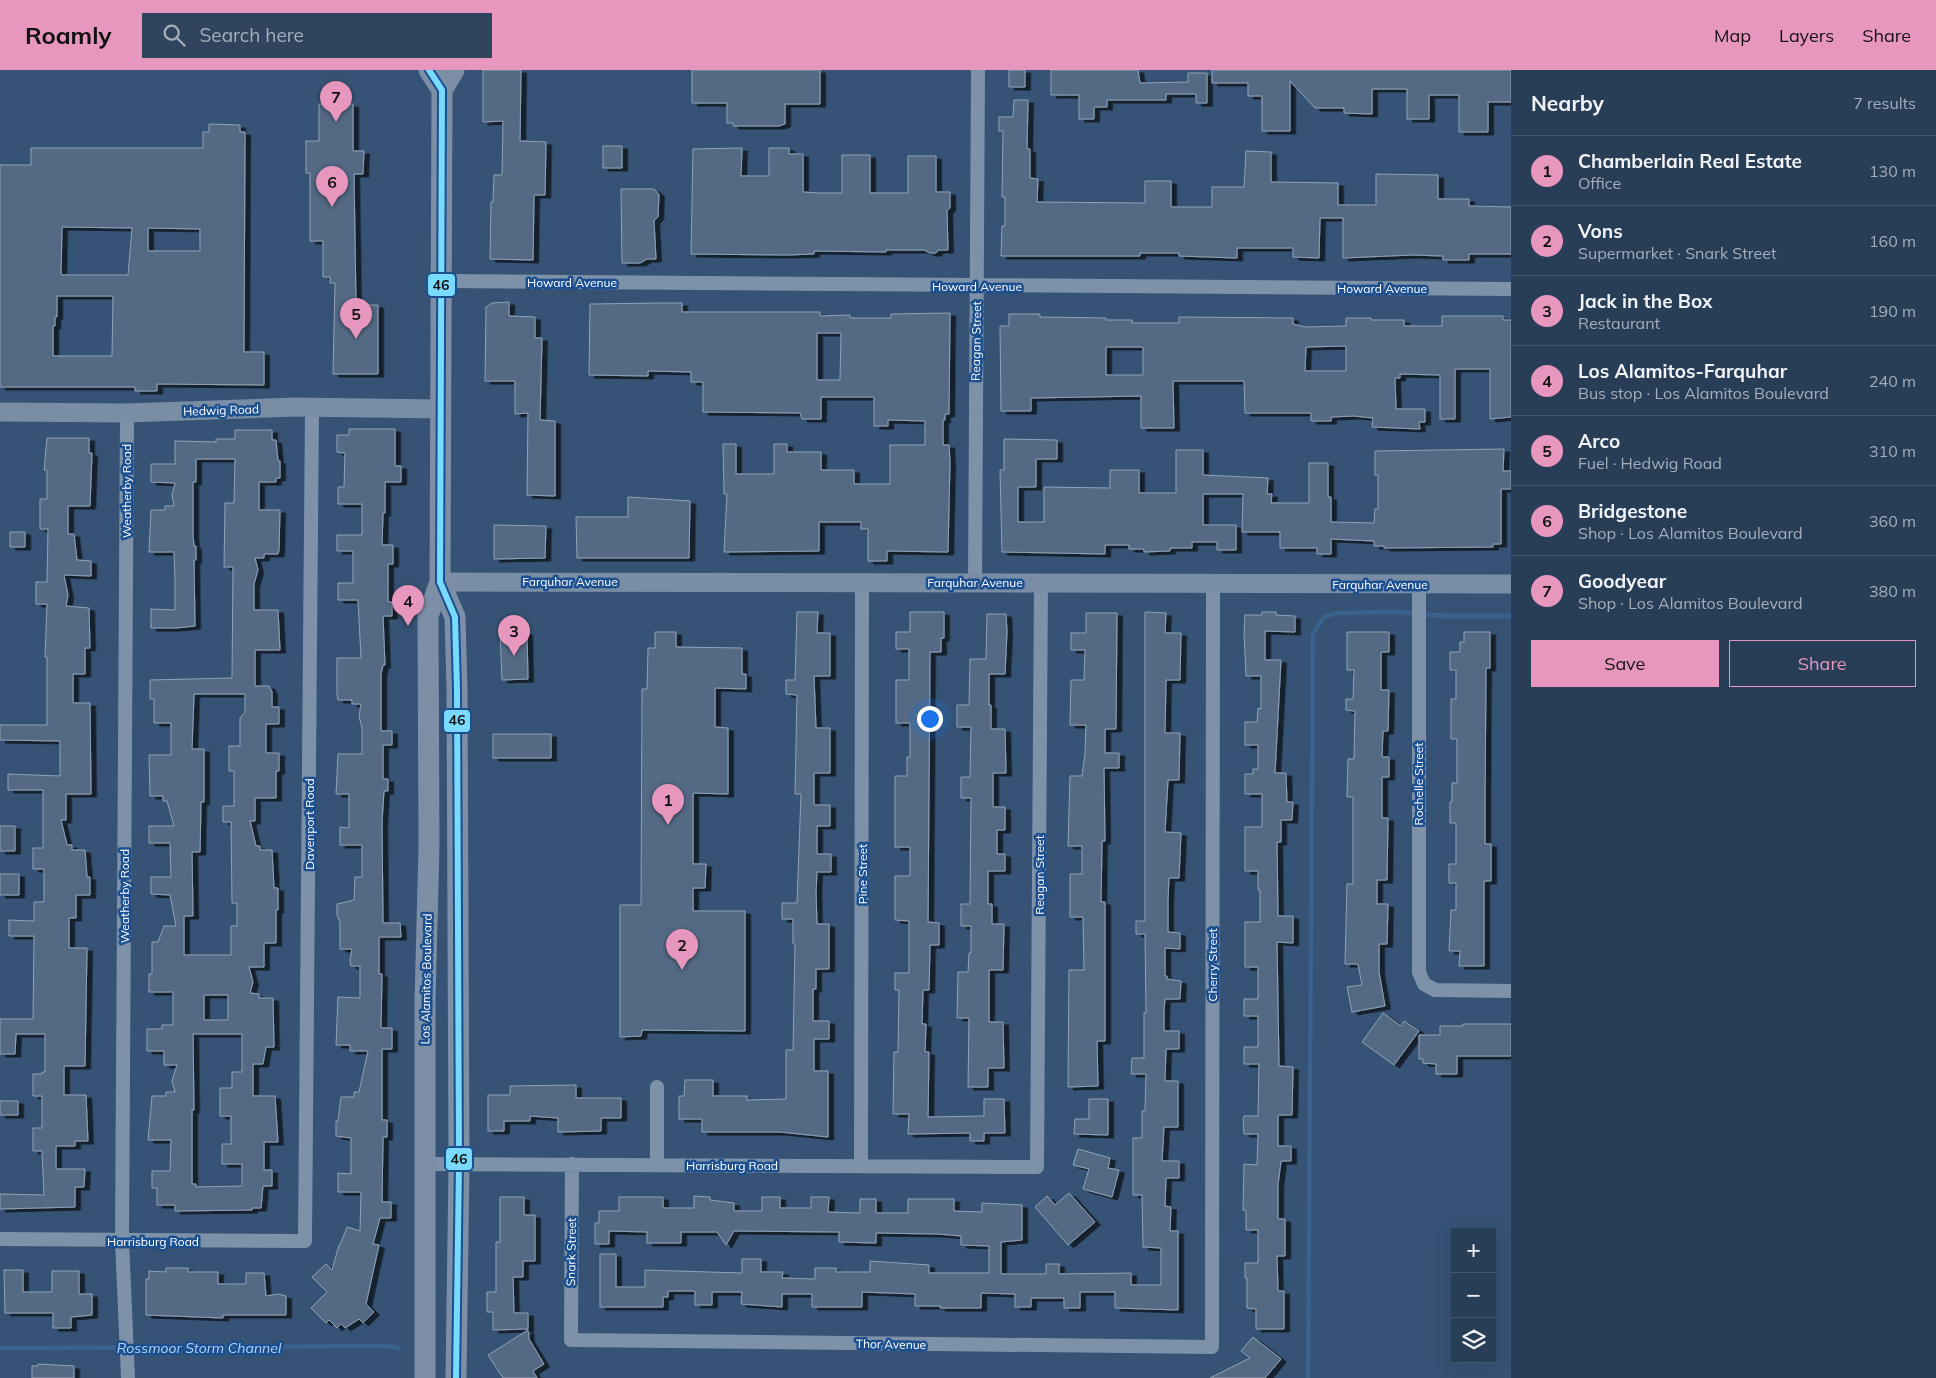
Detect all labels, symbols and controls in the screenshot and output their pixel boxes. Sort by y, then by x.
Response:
search box [142,13,492,58]
text: Roamly [25,20,112,50]
icon: search [160,21,188,49]
text: Search here [200,23,304,47]
text: Map [1714,24,1751,47]
text: Layers [1779,24,1834,47]
text: Share [1862,24,1911,47]
pin: 7 [320,81,352,122]
text: Nearby [1531,90,1604,116]
text: 7 results [1853,93,1916,113]
text: Chamberlain Real Estate [1578,149,1802,173]
text: 1 [1542,161,1552,181]
text: 130 m [1869,161,1916,181]
pin: 6 [316,166,348,207]
text: Office [1578,173,1621,193]
text: Vons [1578,219,1623,243]
text: 2 [1542,231,1552,251]
text: 160 m [1869,231,1916,251]
text: Supermarket · Snark Street [1578,243,1777,263]
line badge: 46 [427,273,456,297]
street label: Howard Avenue [527,275,617,290]
text: 46 [433,276,449,294]
street label: Howard Avenue [932,279,1022,294]
street label: Howard Avenue [1337,281,1427,296]
text: Jack in the Box [1578,289,1712,313]
pin: 5 [340,298,372,339]
street label: Reagan Street [968,301,984,381]
text: 3 [1542,301,1552,321]
text: 190 m [1869,301,1916,321]
text: Restaurant [1578,313,1660,333]
text: Los Alamitos-Farquhar [1578,359,1787,383]
text: 4 [1542,371,1552,391]
text: 240 m [1869,371,1916,391]
text: Bus stop · Los Alamitos Boulevard [1578,383,1829,403]
street label: Hedwig Road [183,401,259,419]
text: Arco [1578,429,1620,453]
text: 5 [1542,441,1552,461]
text: 310 m [1869,441,1916,461]
street label: Weatherby Road [119,444,134,538]
text: Fuel · Hedwig Road [1578,453,1722,473]
text: Bridgestone [1578,499,1687,523]
text: 6 [1542,511,1552,531]
text: 360 m [1869,511,1916,531]
text: Shop · Los Alamitos Boulevard [1578,523,1803,543]
text: Goodyear [1578,569,1666,593]
street label: Farquhar Avenue [522,574,618,589]
street label: Farquhar Avenue [927,575,1023,590]
street label: Farquhar Avenue [1332,577,1428,592]
text: 7 [1542,581,1552,601]
text: 380 m [1869,581,1916,601]
pin: 4 [392,585,424,626]
text: Shop · Los Alamitos Boulevard [1578,593,1803,613]
pin: 3 [498,615,530,656]
button: Save [1531,640,1719,687]
button: Share [1729,640,1916,687]
your location [917,706,943,732]
line badge: 46 [443,709,471,733]
text: 46 [449,711,465,729]
street label: Rochelle Street [1411,742,1426,826]
street label: Davenport Road [302,778,317,870]
pin: 1 [652,784,684,825]
street label: Reagan Street [1032,835,1047,915]
street label: Pine Street [855,844,870,904]
street label: Weatherby Road [117,849,132,943]
street label: Los Alamitos Boulevard [417,913,435,1045]
street label: Cherry Street [1205,928,1220,1002]
pin: 2 [666,929,698,970]
line badge: 46 [445,1147,473,1171]
text: 46 [451,1150,467,1168]
street label: Harrisburg Road [686,1158,778,1173]
street label: Snark Street [563,1218,579,1286]
map controls [1451,1228,1496,1363]
button: + [1451,1228,1496,1273]
street label: Harrisburg Road [107,1234,199,1249]
button: − [1451,1273,1496,1318]
button: layers [1451,1318,1496,1363]
street label: Thor Avenue [856,1336,926,1352]
water label: Rossmoor Storm Channel [117,1339,282,1357]

